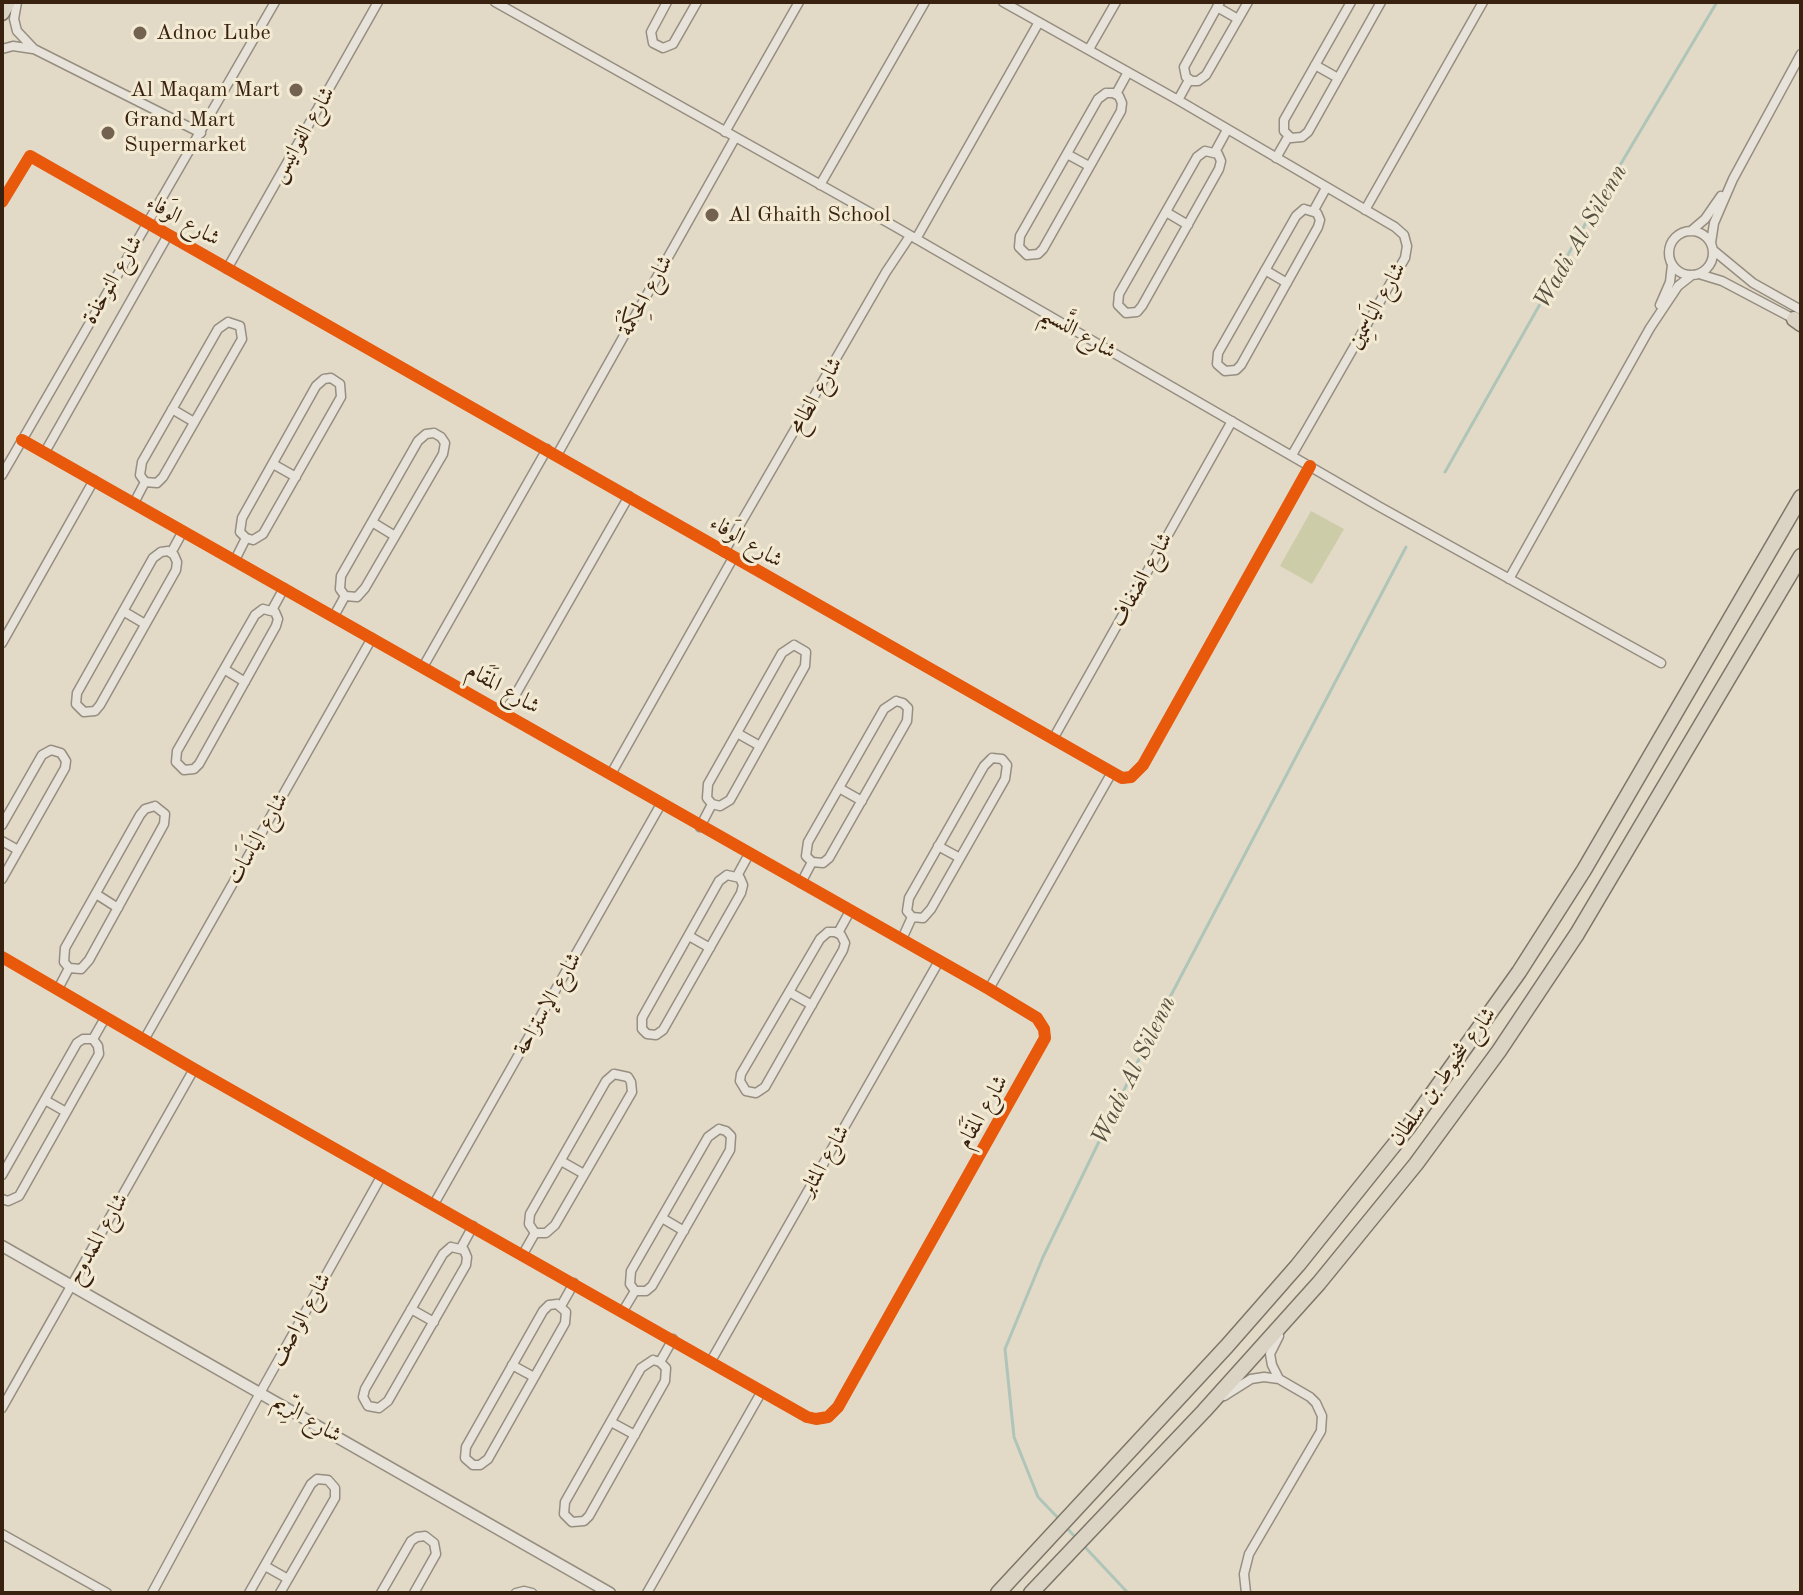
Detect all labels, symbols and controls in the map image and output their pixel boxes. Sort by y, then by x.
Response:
place label: Adnoc Lube [156,20,271,46]
marker: Adnoc Lube [131,24,149,42]
place label: Al Maqam Mart [130,77,280,103]
marker: Al Maqam Mart [287,81,305,99]
street label: شارع الفوانيس [265,82,341,188]
place label: Grand Mart Supermarket [124,107,247,158]
marker: Grand Mart Supermarket [99,124,117,142]
water label: Wadi Al Silenn [1528,159,1634,315]
street label: شارع الوَفاء [142,189,224,253]
place label: Al Ghaith School [728,202,890,228]
marker: Al Ghaith School [703,206,721,224]
street label: شارع النوخذة [77,231,149,329]
street label: شارع الحِكْمَة [613,251,679,341]
street label: شارع اليَاسمِين [1342,258,1412,354]
street label: شارع النَّسيم [1035,301,1121,365]
street label: شارع الطامح [783,353,849,439]
street label: شارع الوَفاء [705,510,787,574]
street label: شارع الضفاف [1105,528,1179,632]
street label: شارع المَقَام [462,658,544,720]
street label: شارع اليَاسَات [221,789,295,889]
street label: شارع الإستراحة [508,948,588,1060]
water label: Wadi Al Silenn [1085,992,1183,1150]
street label: شارع شخبوط بن سلطان [1384,1002,1502,1152]
street label: شارع المَقَام [952,1071,1014,1153]
street label: شارع المثابر [794,1121,856,1201]
street label: شارع الممدوح [61,1189,135,1289]
street label: شارع الواصف [265,1269,337,1371]
street label: شارع الرِّيم [268,1389,346,1449]

